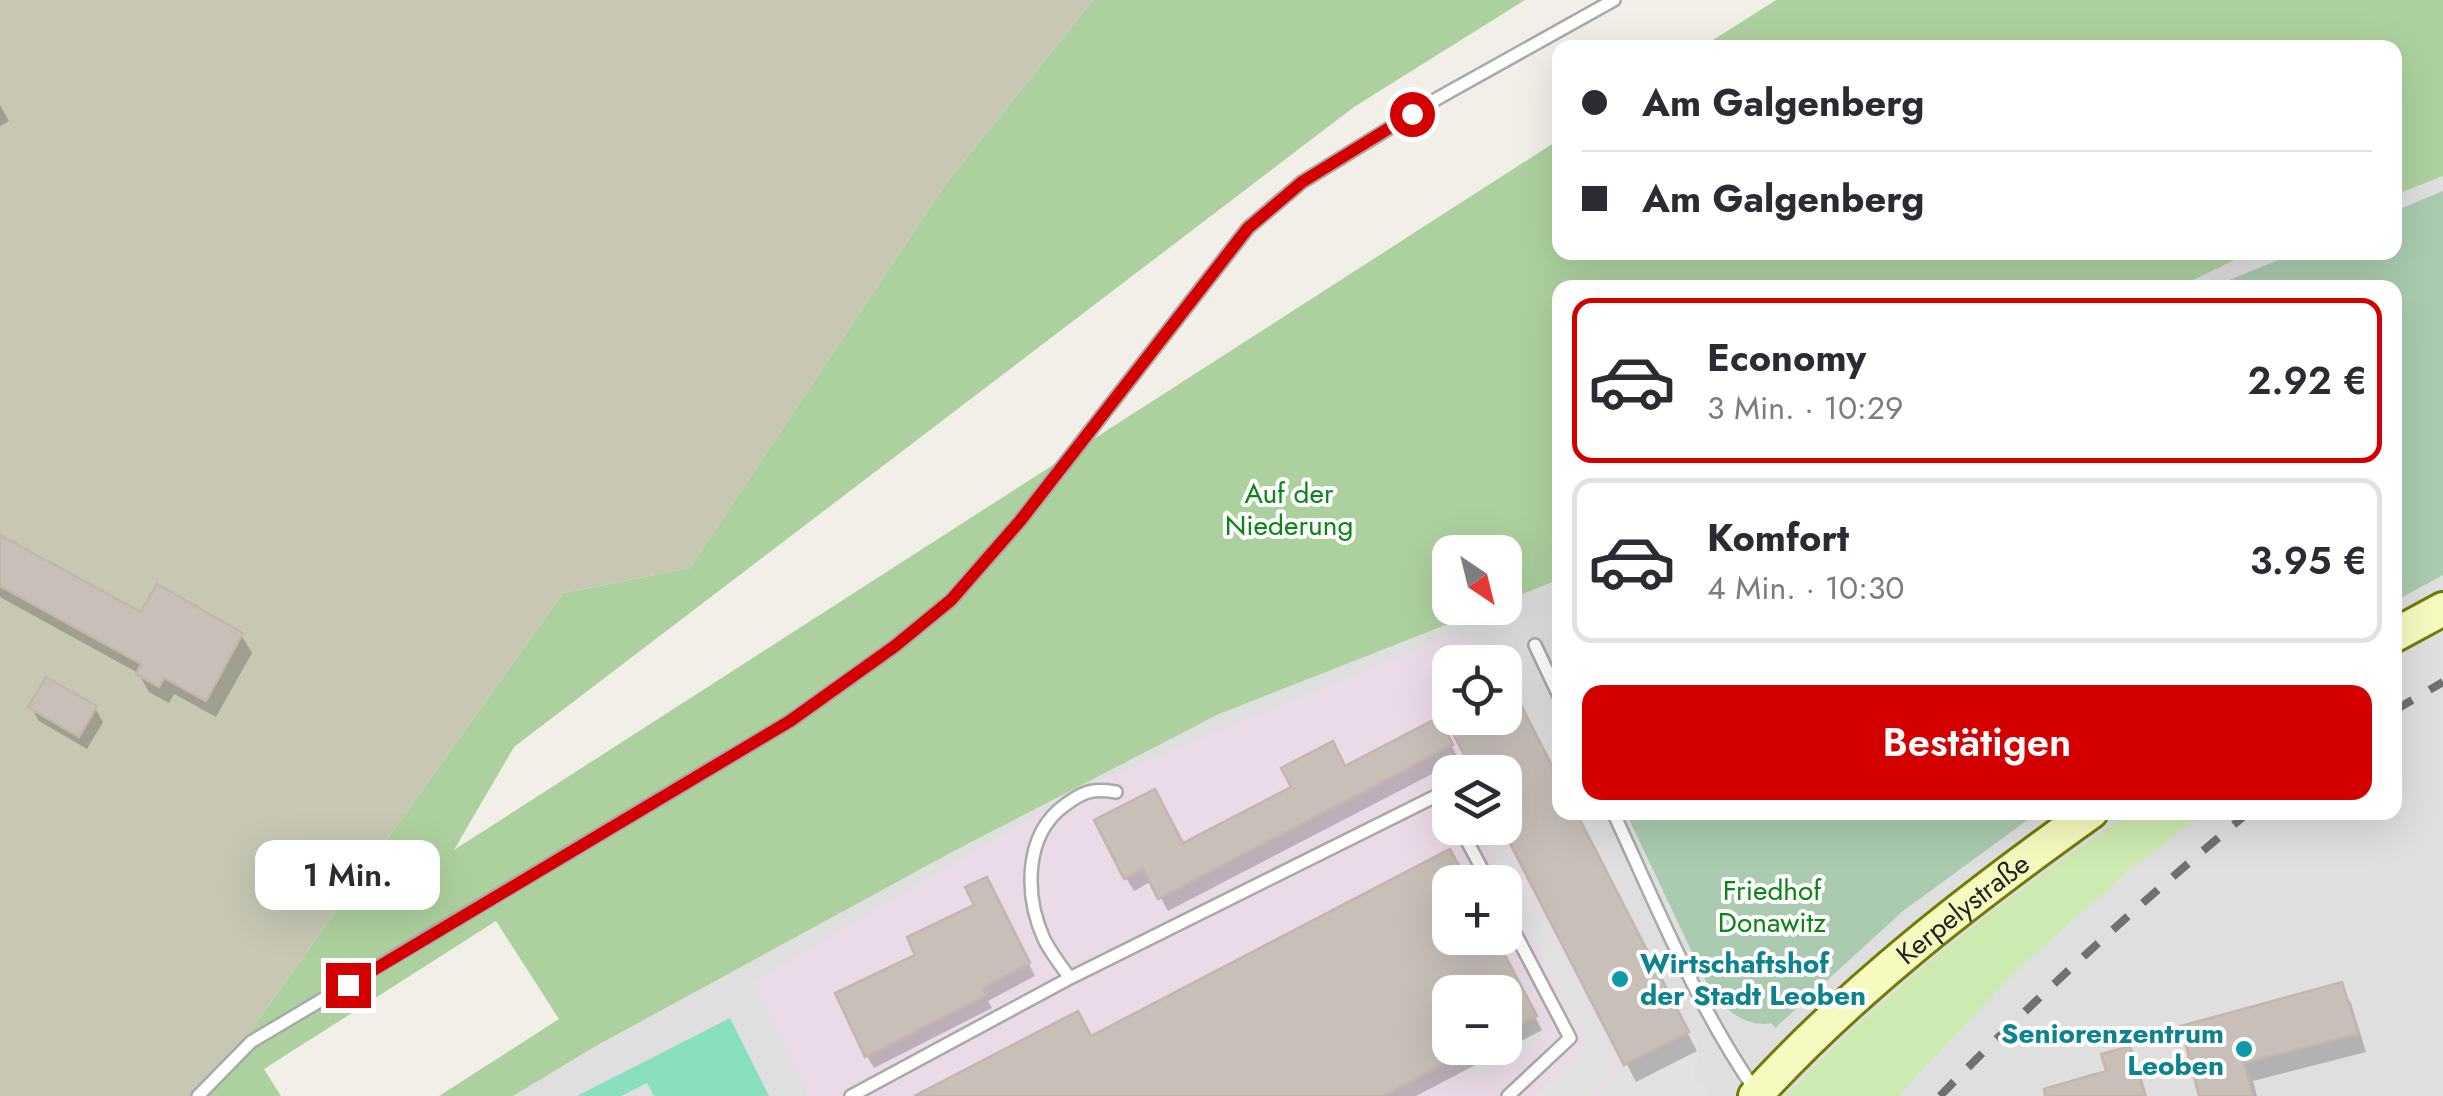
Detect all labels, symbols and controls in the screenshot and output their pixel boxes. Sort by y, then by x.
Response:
text: Am Galgenberg [1642,75,1924,130]
route start [1390,92,1435,137]
text: Am Galgenberg [1642,171,1924,226]
text: Economy [1707,330,1866,385]
icon: car [1587,336,1677,426]
text: 2.92 € [2248,353,2367,408]
text: 3 Min. · 10:29 [1707,385,1903,431]
park label: Auf der Niederung [1225,473,1353,546]
text: Komfort [1707,510,1849,565]
icon: car [1587,516,1677,606]
text: 3.95 € [2250,533,2367,588]
north arrow [1432,535,1522,625]
map controls [1432,535,1522,1065]
text: 4 Min. · 10:30 [1707,565,1905,611]
button: locate [1432,645,1522,735]
button: Bestätigen [1582,685,2372,800]
button: layers [1432,755,1522,845]
callout: 1 Min. [255,840,440,910]
street label: Kerpelystraße [1887,844,2038,974]
text: 1 Min. [303,852,392,898]
button: + [1432,865,1522,955]
park label: Friedhof Donawitz [1718,870,1826,943]
place label: Wirtschaftshof der Stadt Leoben [1640,943,1866,1016]
route end [326,963,371,1008]
marker: Wirtschaftshof der Stadt Leoben [1609,968,1631,990]
button: − [1432,975,1522,1065]
place label: Seniorenzentrum Leoben [2001,1013,2224,1086]
marker: Seniorenzentrum Leoben [2233,1038,2255,1060]

